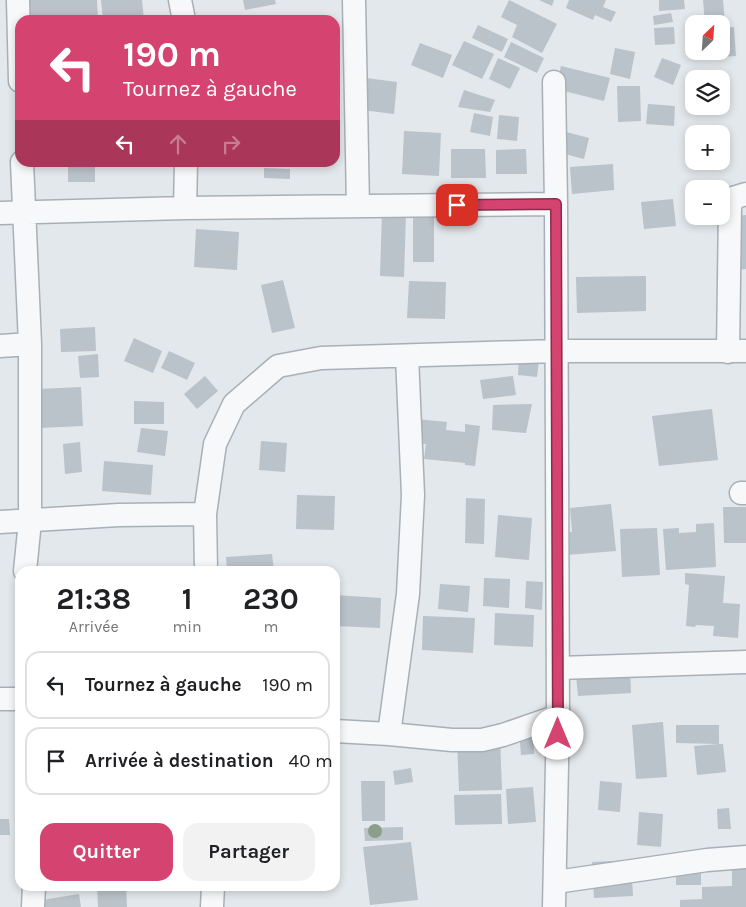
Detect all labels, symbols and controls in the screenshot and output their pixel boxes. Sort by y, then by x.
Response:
north arrow [685,15,730,60]
map controls [685,15,730,225]
text: 190 m [123,34,221,75]
icon: left [40,35,105,100]
button: layers [685,70,730,115]
text: Tournez à gauche [123,76,297,102]
button: + [685,125,730,170]
icon: left [111,130,139,158]
icon: ahead [164,130,192,158]
icon: right [217,130,245,158]
button: − [685,180,730,225]
pin [436,184,478,226]
icon: arrive [443,191,471,219]
text: 21:38 [56,581,131,617]
text: 1 [182,581,192,617]
text: 230 [243,581,299,617]
text: Arrivée [69,617,119,636]
text: min [172,617,202,636]
text: m [263,617,278,636]
icon: left [42,671,70,699]
text: Tournez à gauche [85,674,242,696]
text: 190 m [262,674,313,696]
position arrow [531,707,583,759]
icon: arrive [42,747,70,775]
text: Arrivée à destination [85,750,274,772]
text: 40 m [289,750,333,772]
button: Quitter [40,823,173,881]
button: Partager [183,823,315,881]

